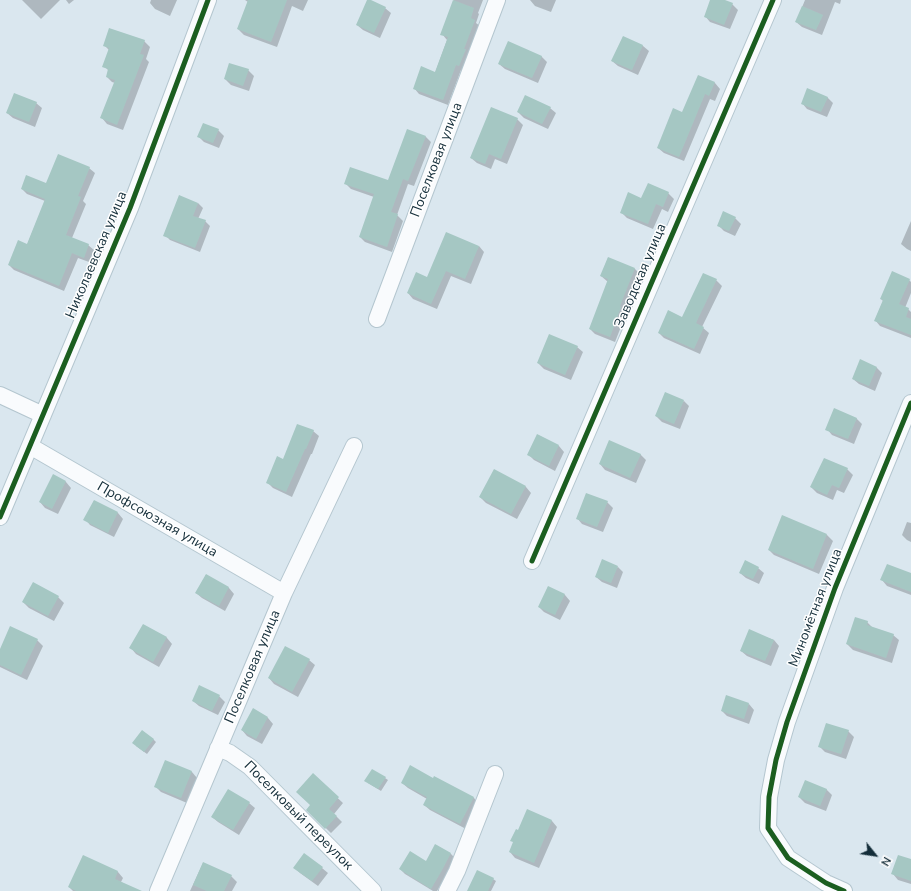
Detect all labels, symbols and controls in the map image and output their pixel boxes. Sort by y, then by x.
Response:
street label: Поселковая улица [407,100,467,220]
street label: Николаевская улица [63,189,131,321]
street label: Заводская улица [611,221,671,331]
street label: Профсоюзная улица [94,479,220,561]
street label: Миномётная улица [786,547,846,669]
street label: Поселковая улица [222,608,284,726]
street label: Поселковый переулок [240,758,356,874]
north arrow [855,835,895,875]
text: N [877,854,894,869]

